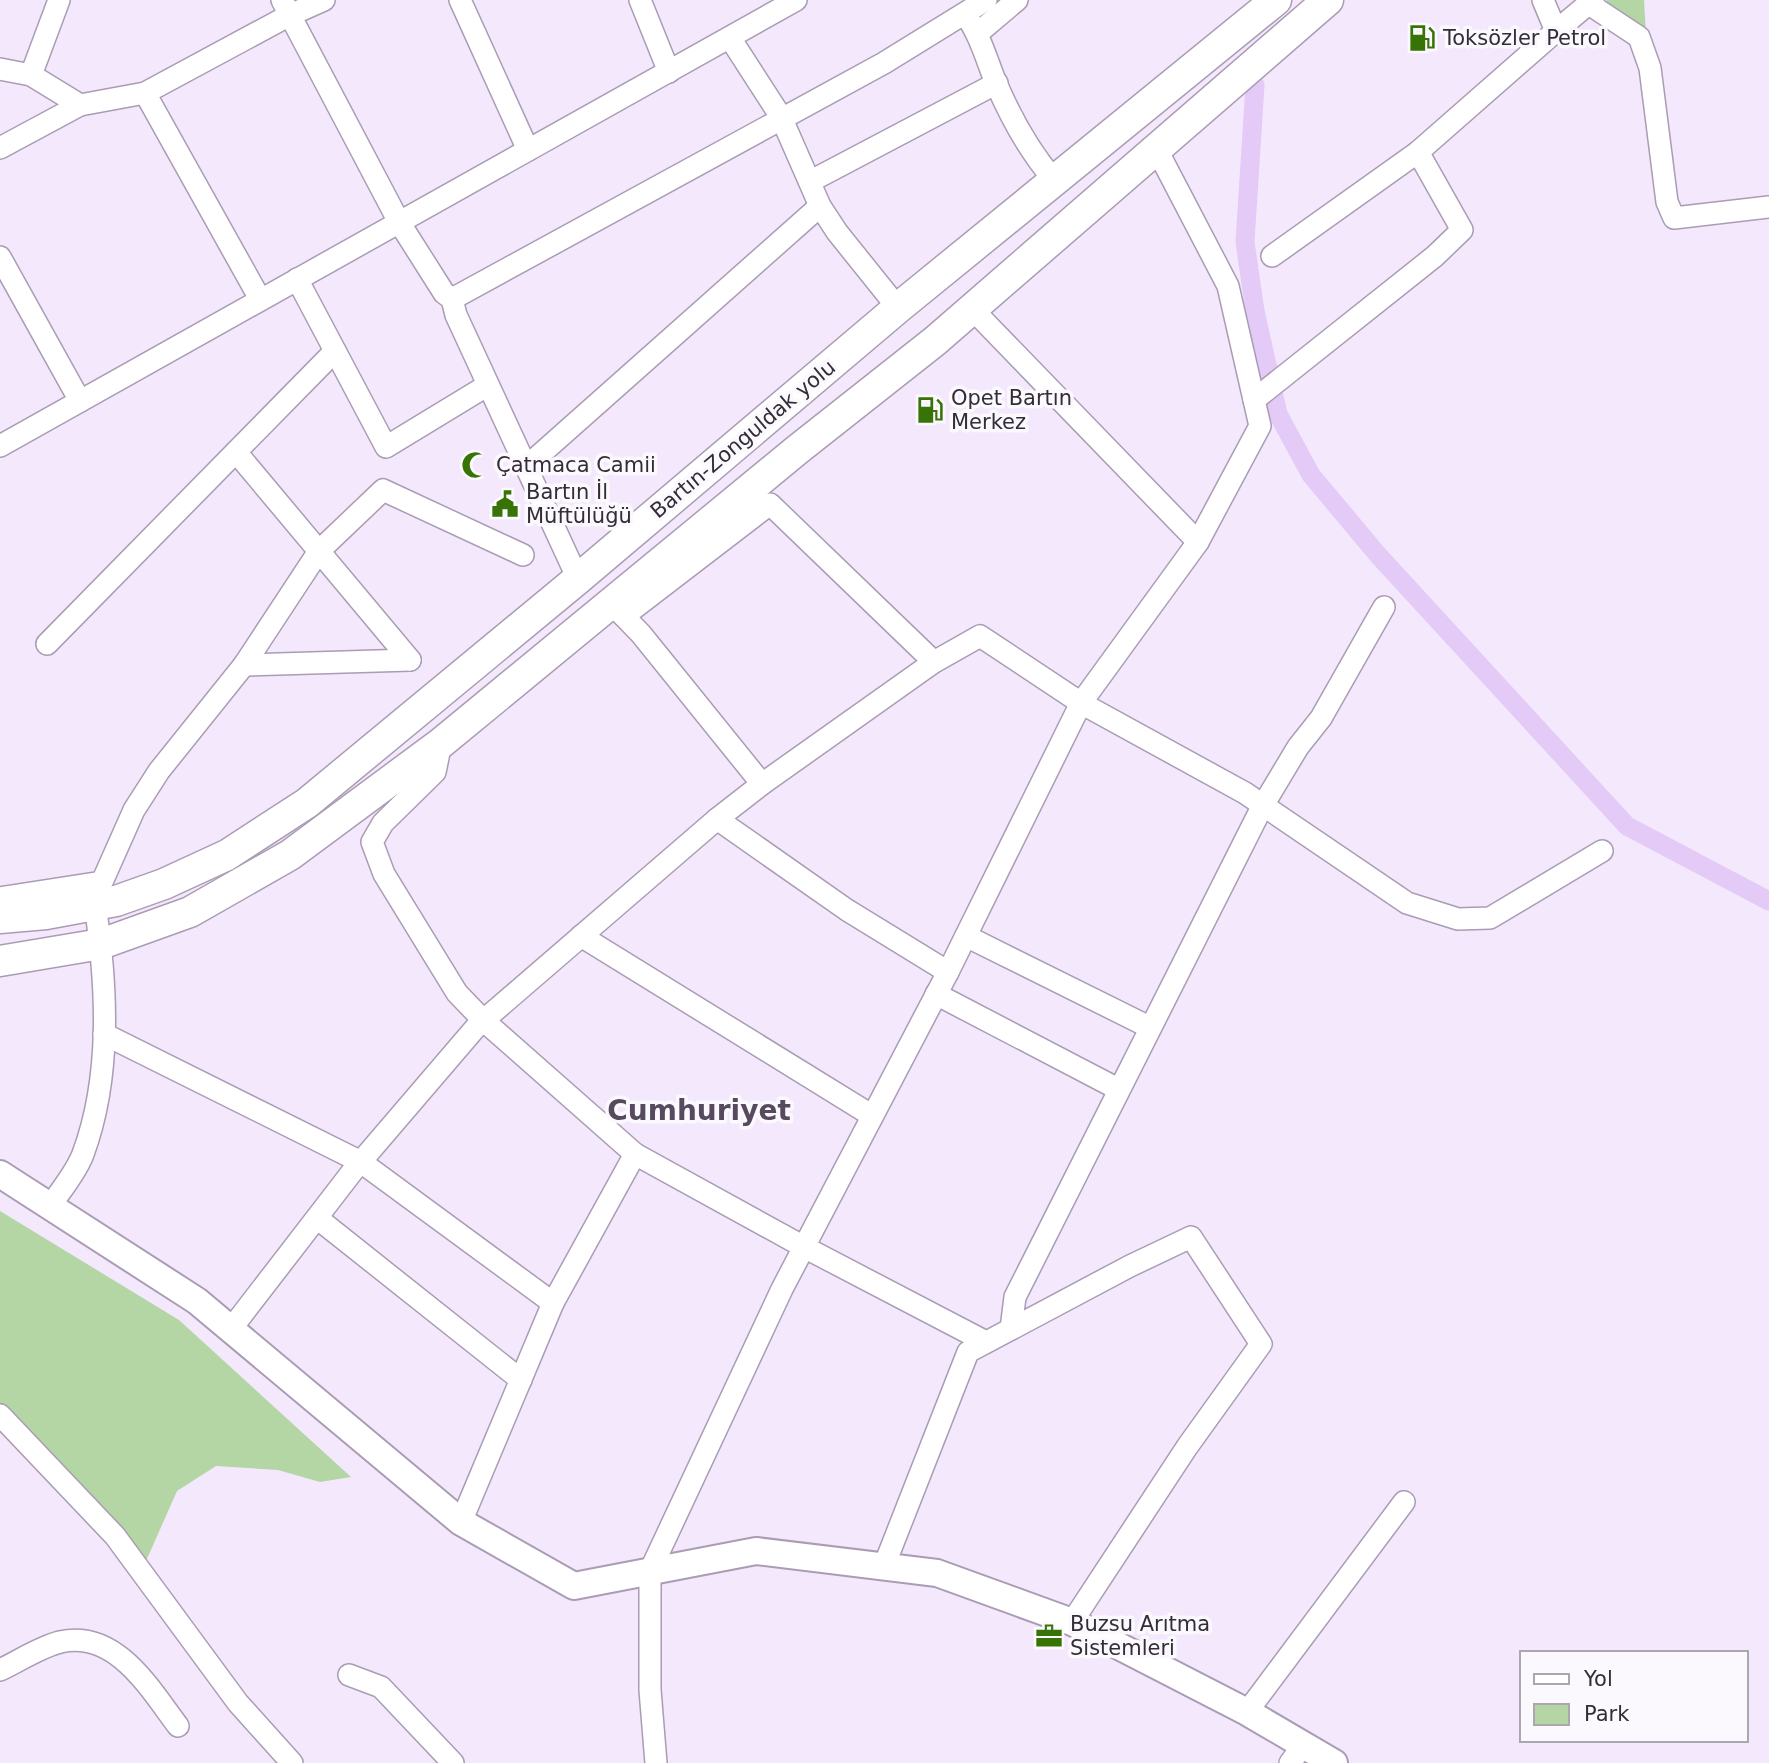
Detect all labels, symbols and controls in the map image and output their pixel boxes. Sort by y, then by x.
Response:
fuel station icon: Toksözler Petrol [1407,23,1437,53]
place label: Toksözler Petrol [1442,26,1606,50]
street label: Bartın-Zonguldak yolu [646,355,840,523]
place label: Opet Bartın Merkez [951,386,1072,434]
fuel station icon: Opet Bartın Merkez [915,395,945,425]
mosque icon: Çatmaca Camii [460,450,490,480]
place label: Çatmaca Camii [496,453,656,477]
place label: Bartın İl Müftülüğü [526,479,632,528]
public building icon: Bartın İl Müftülüğü [490,489,520,519]
district label: Cumhuriyet [607,1094,791,1127]
place label: Buzsu Arıtma Sistemleri [1070,1612,1210,1660]
office icon: Buzsu Arıtma Sistemleri [1034,1621,1064,1651]
legend [1520,1651,1748,1742]
text: Yol [1583,1667,1613,1691]
text: Park [1584,1702,1630,1726]

